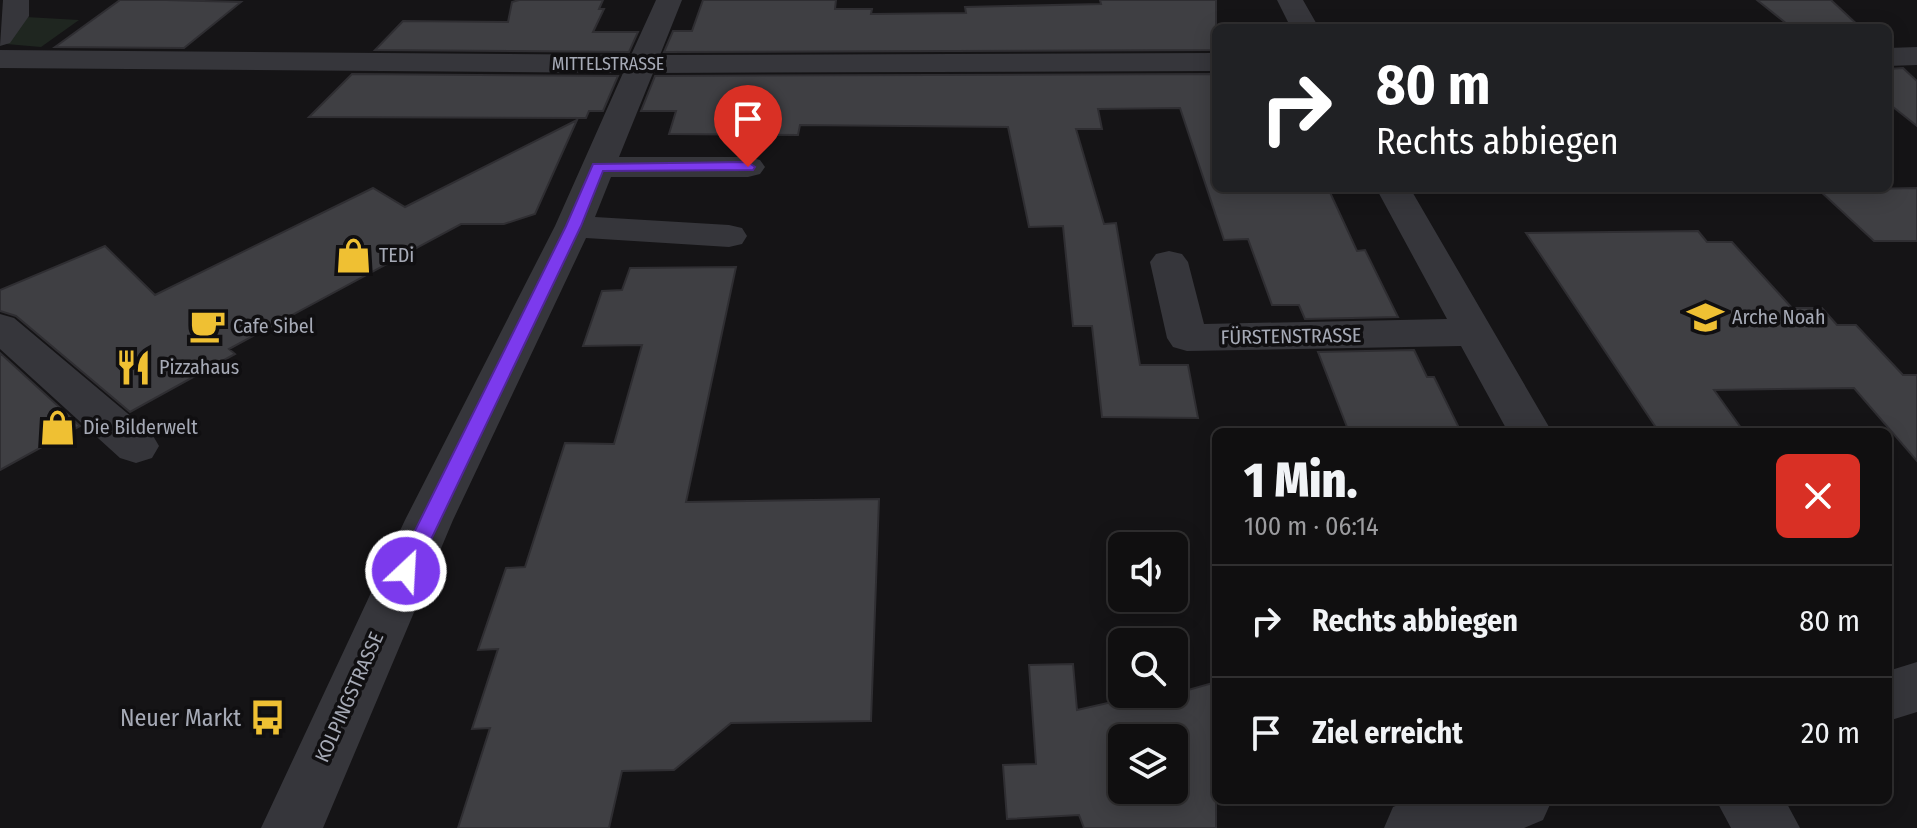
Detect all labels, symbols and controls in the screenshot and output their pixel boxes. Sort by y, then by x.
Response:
text: 80 m [1376,52,1491,119]
street label: MITTELSTRASSE [552,53,664,75]
icon: right [1244,56,1348,160]
pin [714,85,782,167]
icon: arrive [726,97,770,141]
text: Rechts abbiegen [1376,120,1619,164]
shop icon: TEDi [334,236,372,274]
place label: TEDi [379,243,414,267]
school or university icon: Arche Noah [1687,298,1725,336]
place label: Arche Noah [1732,305,1825,329]
cafe icon: Cafe Sibel [188,307,226,345]
place label: Cafe Sibel [233,314,314,338]
street label: FÜRSTENSTRASSE [1220,323,1362,349]
restaurant icon: Pizzahaus [114,348,152,386]
place label: Pizzahaus [159,355,239,379]
shop icon: Die Bilderwelt [38,408,76,446]
place label: Die Bilderwelt [83,415,198,439]
text: 1 Min. [1244,452,1358,510]
button: close [1776,454,1860,538]
text: 100 m · 06:14 [1244,511,1379,542]
position arrow [364,529,448,613]
map controls [1108,532,1188,804]
button: sound [1108,532,1188,612]
icon: right [1244,599,1288,643]
text: Rechts abbiegen [1312,603,1518,639]
text: 80 m [1799,603,1860,639]
street label: KOLPINGSTRASSE [310,628,388,766]
button: search [1108,628,1188,708]
bus stop icon: Neuer Markt [248,699,286,737]
place label: Neuer Markt [120,704,241,732]
icon: arrive [1244,711,1288,755]
text: Ziel erreicht [1312,715,1463,751]
text: 20 m [1801,715,1860,751]
button: layers [1108,724,1188,804]

